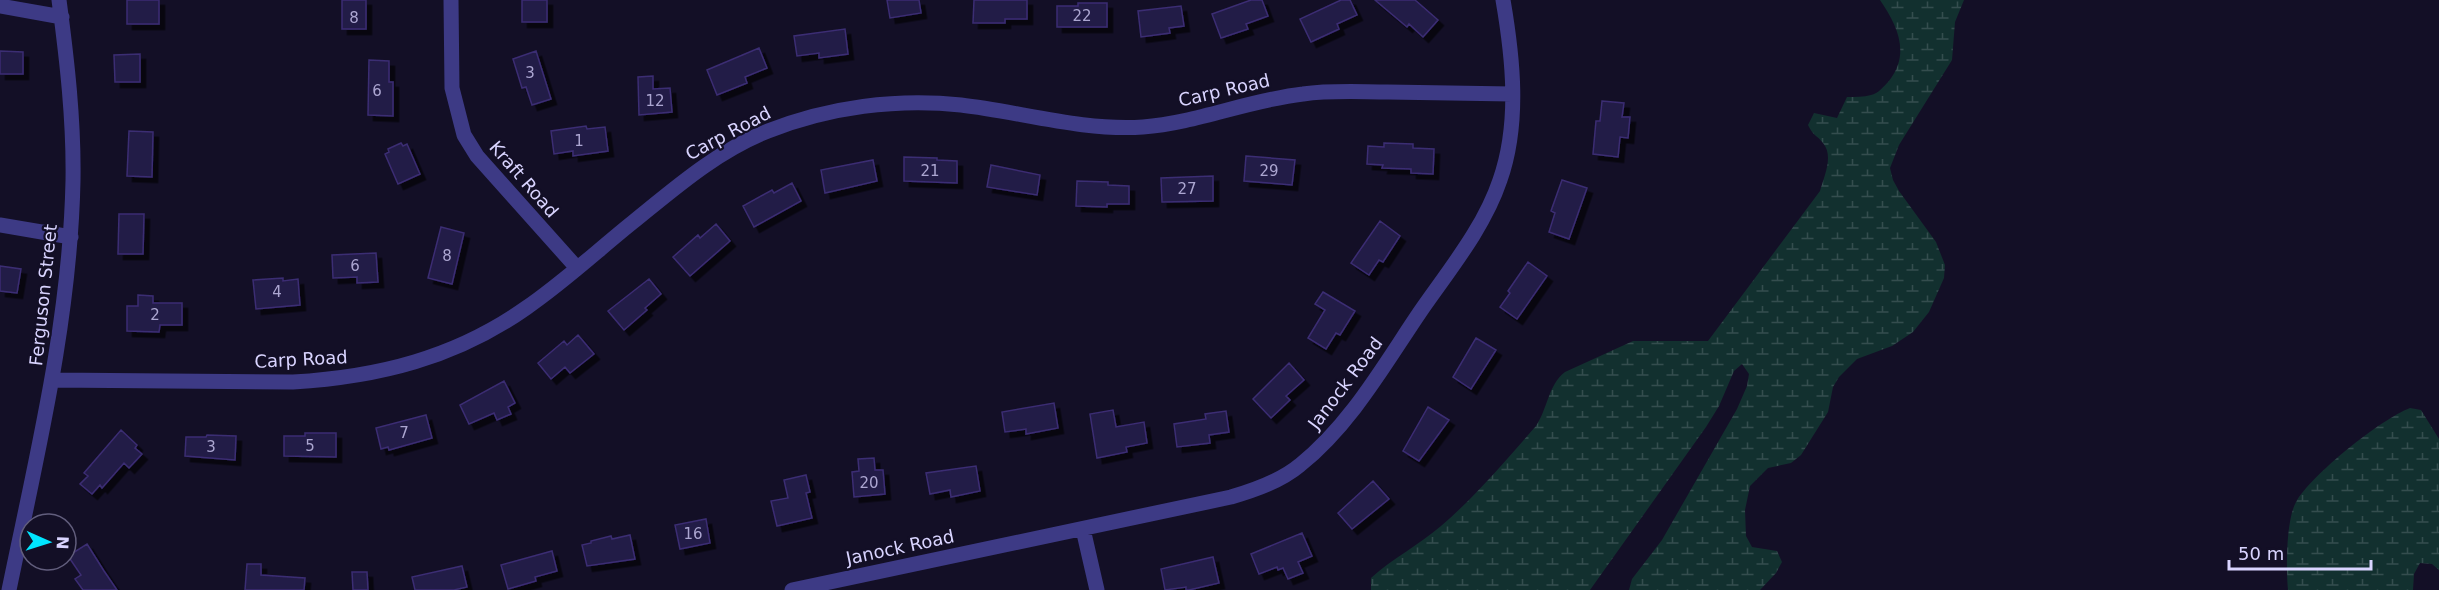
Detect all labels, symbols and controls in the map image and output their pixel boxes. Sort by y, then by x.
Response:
house number: 22 [1072,7,1092,25]
house number: 8 [349,9,359,27]
house number: 3 [525,64,535,82]
street label: Carp Road [1176,69,1272,111]
house number: 6 [372,82,382,100]
house number: 12 [645,92,665,110]
street label: Carp Road [682,102,774,164]
house number: 1 [574,132,584,150]
street label: Kraft Road [485,137,563,221]
house number: 21 [920,162,940,180]
house number: 29 [1259,162,1279,180]
house number: 27 [1177,180,1197,198]
street label: Ferguson Street [25,223,61,367]
house number: 8 [442,247,452,265]
house number: 6 [350,257,360,275]
house number: 4 [272,283,282,301]
house number: 2 [150,306,160,324]
street label: Janock Road [1303,333,1386,434]
street label: Carp Road [254,346,348,372]
house number: 7 [399,424,409,442]
house number: 5 [305,437,315,455]
house number: 3 [206,438,216,456]
house number: 20 [859,474,879,492]
north arrow [18,512,78,572]
house number: 16 [683,525,703,543]
street label: Janock Road [843,525,956,569]
scale bar [2229,533,2372,571]
text: N [53,536,72,550]
text: 50 m [2238,543,2284,564]

